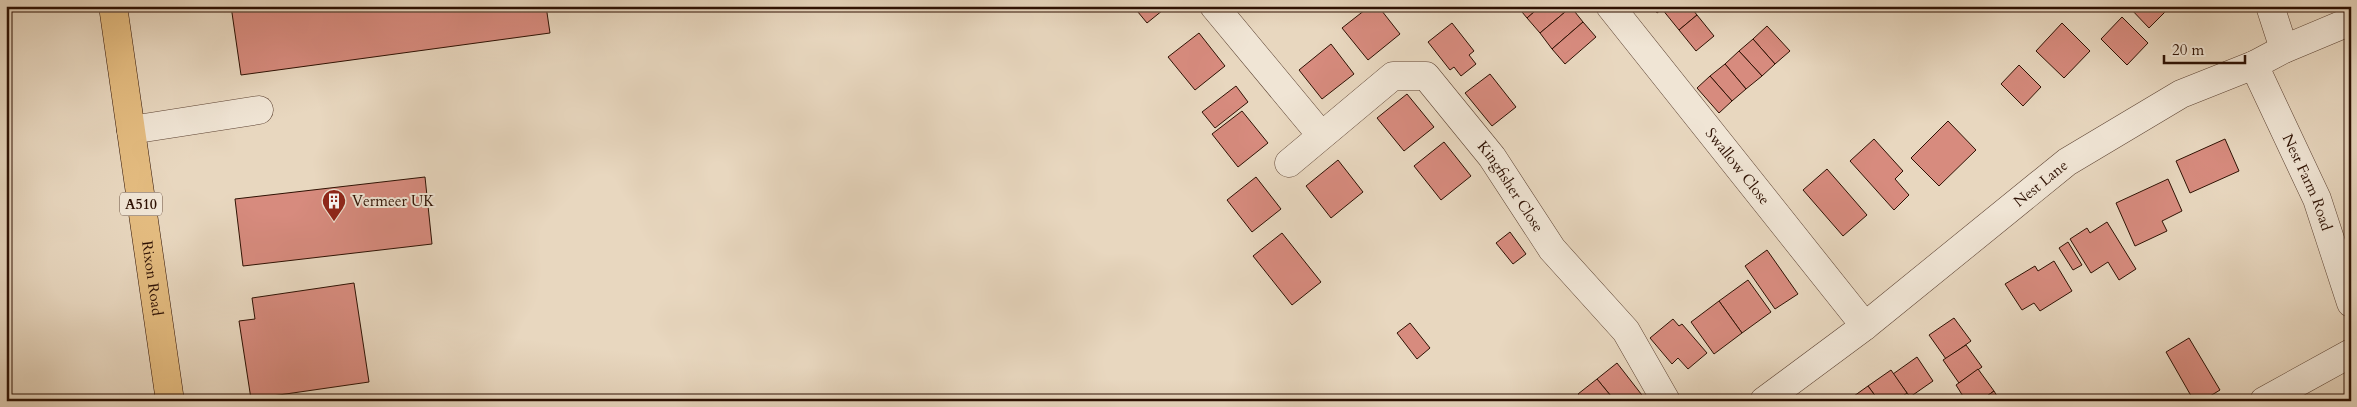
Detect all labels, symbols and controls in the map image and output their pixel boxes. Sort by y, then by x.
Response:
scale bar [2164,32,2246,64]
text: 20 m [2172,40,2204,60]
street label: Swallow Close [1701,124,1775,209]
street label: Nest Farm Road [2278,131,2337,233]
street label: Kingfisher Close [1473,137,1548,236]
street label: Nest Lane [2009,155,2072,211]
building icon: Vermeer UK [321,188,347,222]
place label: Vermeer UK [352,191,435,211]
road number: A510 [120,192,162,215]
street label: Rixon Road [137,239,168,317]

